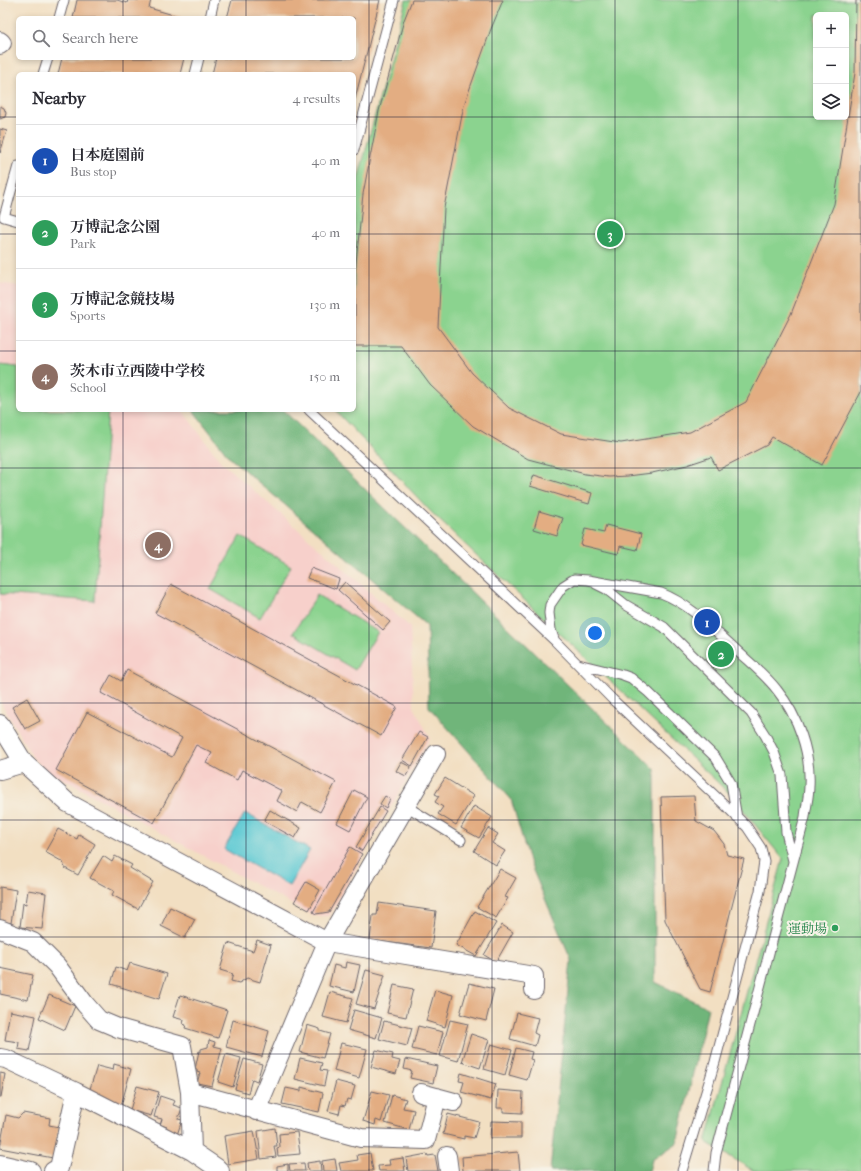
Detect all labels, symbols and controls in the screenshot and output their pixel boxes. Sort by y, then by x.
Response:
map controls [813,12,849,120]
button: + [813,12,849,48]
search box [16,16,356,60]
icon: search [30,27,52,49]
text: Search here [62,29,138,47]
button: − [813,48,849,84]
button: layers [813,84,849,120]
text: Nearby [32,88,86,108]
text: 4 results [293,91,340,106]
text: 日本庭園前 [70,146,145,164]
text: 1 [43,153,47,168]
text: 40 m [312,153,340,168]
text: Bus stop [70,164,116,179]
text: 万博記念公園 [70,218,160,236]
pin: 3 [597,219,623,249]
text: 2 [42,225,48,240]
text: 40 m [312,225,340,240]
text: Park [70,236,96,251]
text: 万博記念競技場 [70,290,175,308]
text: 3 [42,297,48,312]
text: 130 m [309,297,340,312]
text: Sports [70,308,105,323]
text: 茨木市立西陵中学校 [70,362,205,380]
text: 4 [41,369,49,384]
text: 150 m [309,369,340,384]
text: School [70,380,106,395]
pin: 4 [145,530,171,560]
pin: 1 [694,607,720,637]
your location [585,623,605,643]
pin: 2 [708,639,734,669]
place label: 運動場 [788,921,827,936]
marker: 運動場 [830,923,840,933]

